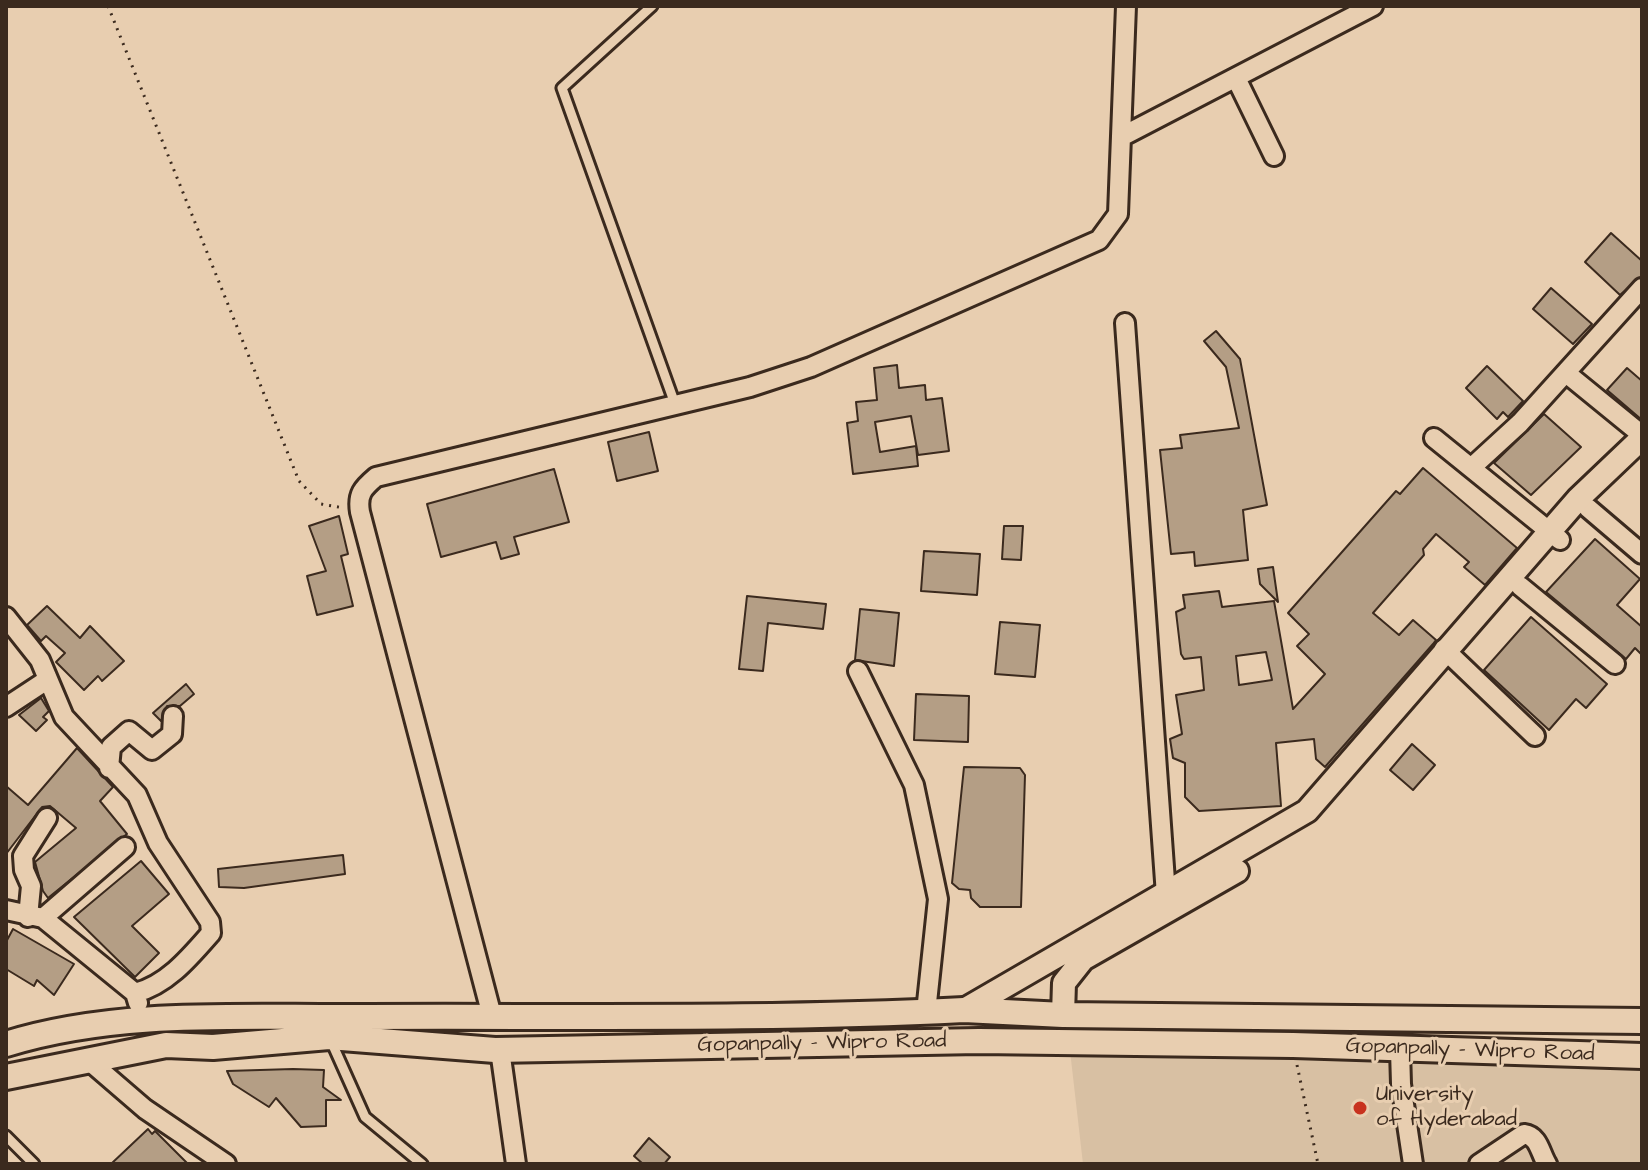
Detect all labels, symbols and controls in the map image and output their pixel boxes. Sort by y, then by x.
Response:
street label: Gopanpally - Wipro Road [697,1029,947,1059]
street label: Gopanpally - Wipro Road [1345,1033,1595,1069]
place label: University of Hyderabad [1376,1082,1517,1134]
marker: University of Hyderabad [1351,1099,1369,1117]

